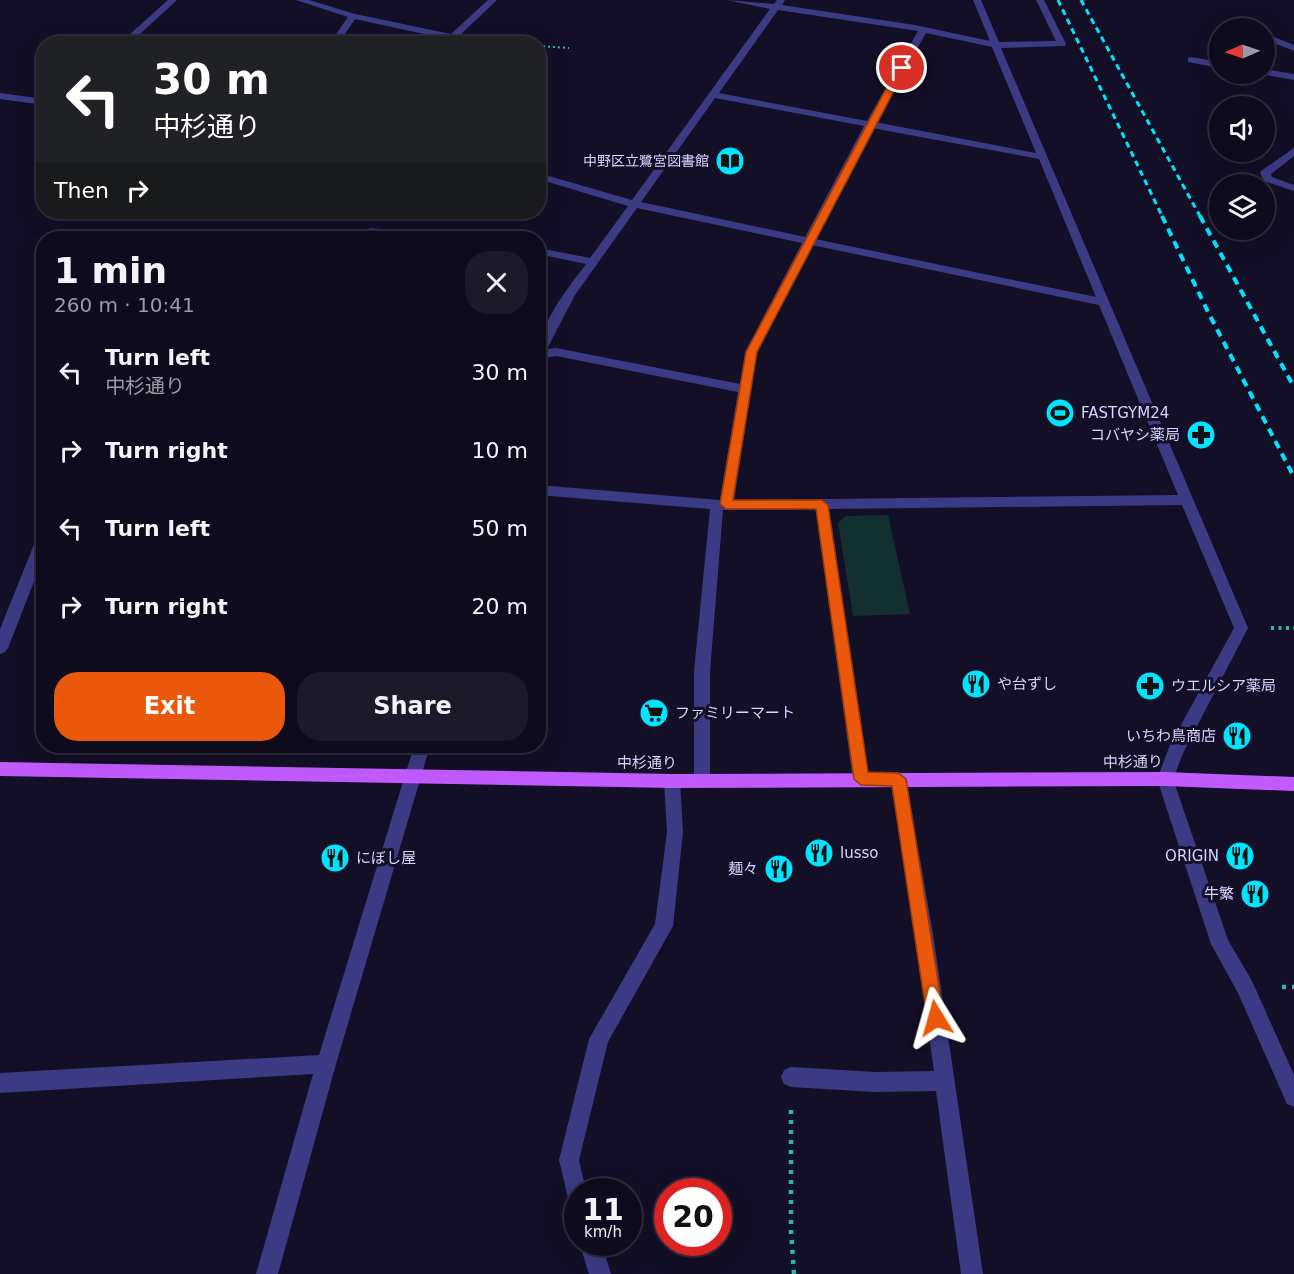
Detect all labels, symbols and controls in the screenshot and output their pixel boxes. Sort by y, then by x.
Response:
north arrow [1209,18,1275,84]
map controls [1209,18,1275,240]
pin [876,42,927,93]
icon: arrive [885,51,918,84]
text: 30 m [153,55,270,104]
icon: left [54,60,132,138]
button: sound [1209,96,1275,162]
text: 中杉通り [153,111,261,142]
library icon: 中野区立鷺宮図書館 [714,145,746,177]
place label: 中野区立鷺宮図書館 [583,153,709,169]
icon: right [121,174,154,207]
button: layers [1209,174,1275,240]
text: Then [54,178,109,203]
text: 1 min [54,250,167,291]
button: close [465,251,528,314]
text: 260 m · 10:41 [54,293,195,317]
text: Turn left [105,345,210,370]
icon: left [54,356,87,389]
text: 30 m [472,360,528,385]
text: 中杉通り [105,374,185,398]
sports icon: FASTGYM24 [1044,397,1076,429]
place label: FASTGYM24 [1081,404,1169,422]
pharmacy icon: コバヤシ薬局 [1185,419,1217,451]
place label: コバヤシ薬局 [1090,426,1180,444]
icon: right [54,434,87,467]
text: Turn right [105,438,228,463]
text: 10 m [472,438,528,463]
icon: left [54,512,87,545]
text: Turn left [105,516,210,541]
text: 50 m [472,516,528,541]
icon: right [54,590,87,623]
text: Turn right [105,594,228,619]
text: 20 m [472,594,528,619]
restaurant icon: や台ずし [960,668,992,700]
pharmacy icon: ウエルシア薬局 [1134,670,1166,702]
button: Exit [54,672,285,741]
button: Share [297,672,528,741]
place label: や台ずし [997,675,1057,693]
place label: ウエルシア薬局 [1171,677,1276,695]
supermarket icon: ファミリーマート [638,697,670,729]
place label: ファミリーマート [675,704,795,722]
restaurant icon: いちわ鳥商店 [1221,720,1253,752]
place label: いちわ鳥商店 [1126,727,1216,745]
street label: 中杉通り [1103,752,1163,772]
street label: 中杉通り [617,754,677,772]
restaurant icon: lusso [803,837,835,869]
restaurant icon: ORIGIN [1224,840,1256,872]
restaurant icon: にぼし屋 [319,842,351,874]
place label: lusso [840,844,878,862]
place label: ORIGIN [1165,847,1219,865]
place label: にぼし屋 [356,849,416,867]
restaurant icon: 麺々 [763,853,795,885]
place label: 麺々 [728,860,758,878]
restaurant icon: 牛繁 [1239,878,1271,910]
place label: 牛繁 [1204,885,1234,903]
position arrow [904,986,968,1050]
speed limit sign: 20 [654,1178,732,1256]
text: 11 [582,1192,624,1227]
text: km/h [584,1223,622,1241]

